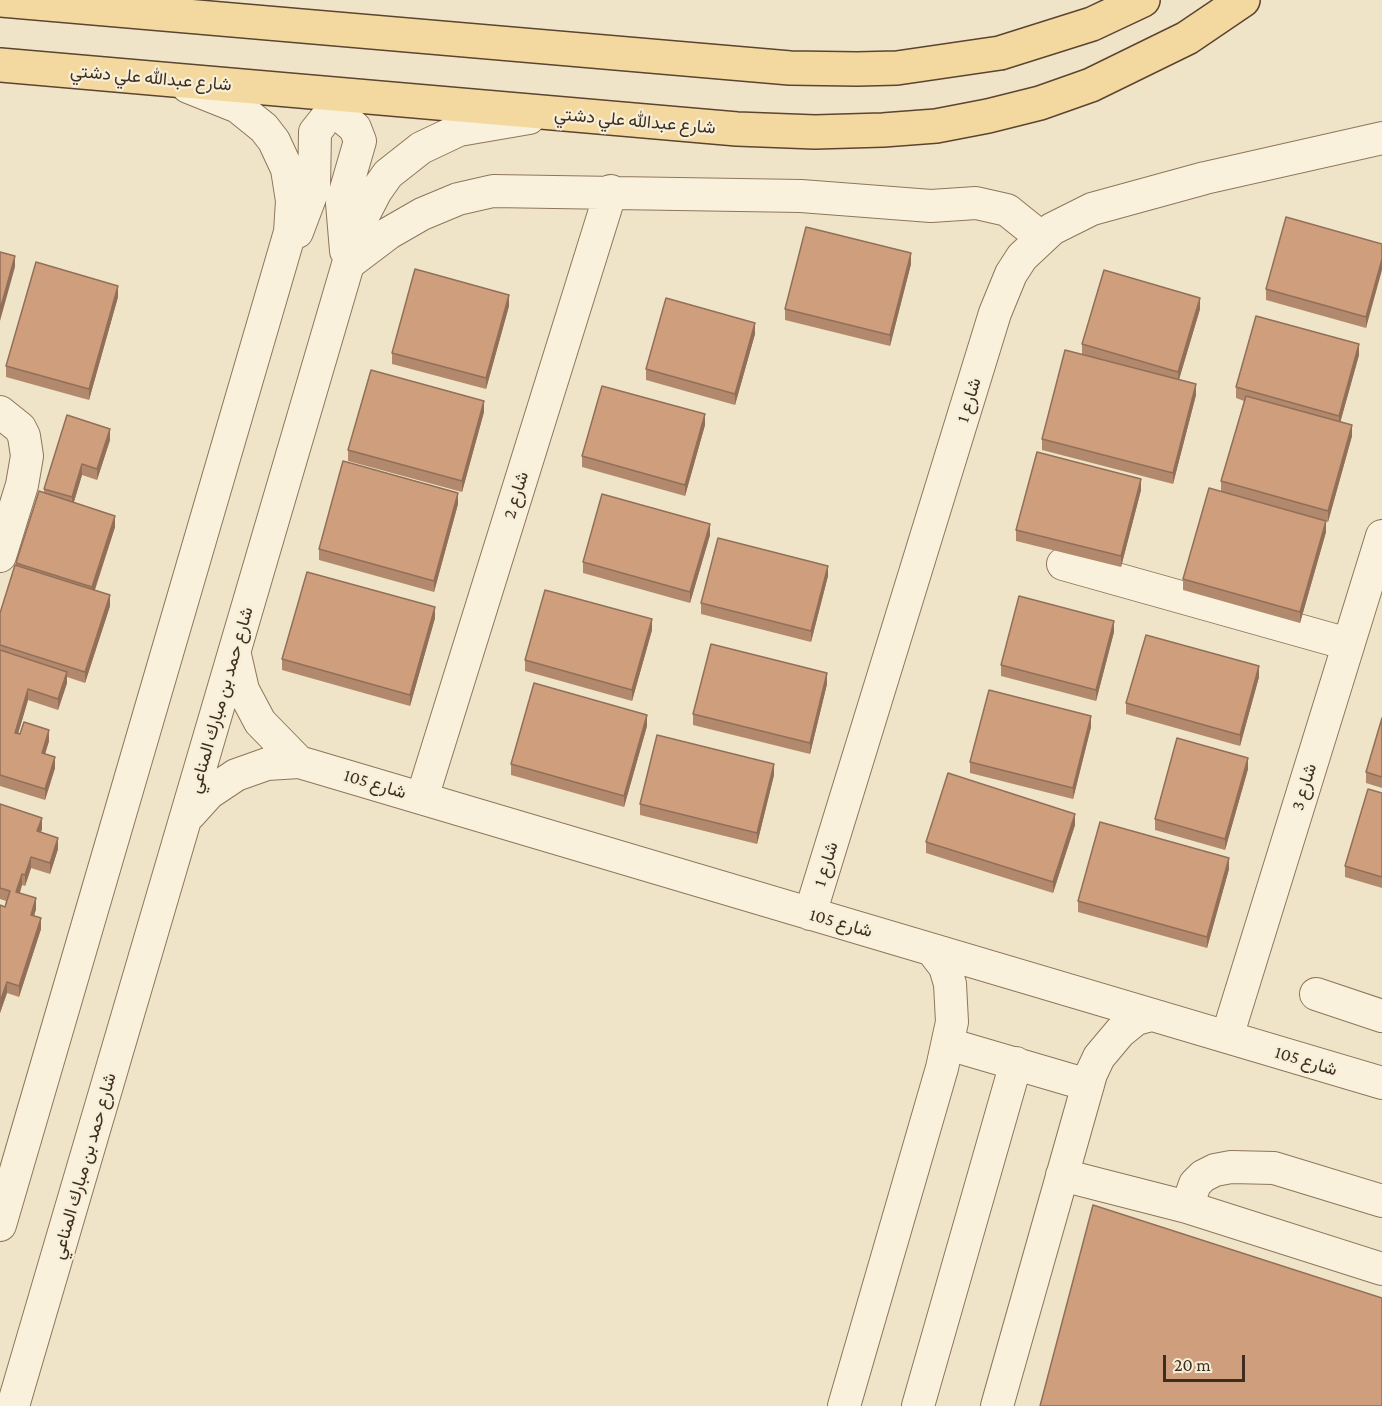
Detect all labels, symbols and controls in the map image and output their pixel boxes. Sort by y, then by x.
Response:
street label: شارع عبدالله علي دشتي [69,60,233,96]
street label: شارع عبدالله علي دشتي [553,103,717,139]
street label: شارع 1 [952,375,986,425]
street label: شارع 2 [499,469,533,521]
street label: شارع حمد بن مبارك المناعي [184,604,258,796]
street label: شارع 3 [1287,761,1321,813]
street label: شارع 105 [341,764,409,804]
street label: شارع 1 [809,839,843,889]
street label: شارع 105 [807,904,875,942]
street label: شارع 105 [1272,1041,1340,1081]
street label: شارع حمد بن مبارك المناعي [47,1070,121,1262]
scale bar [1166,1343,1248,1381]
text: 20 m [1174,1355,1211,1375]

